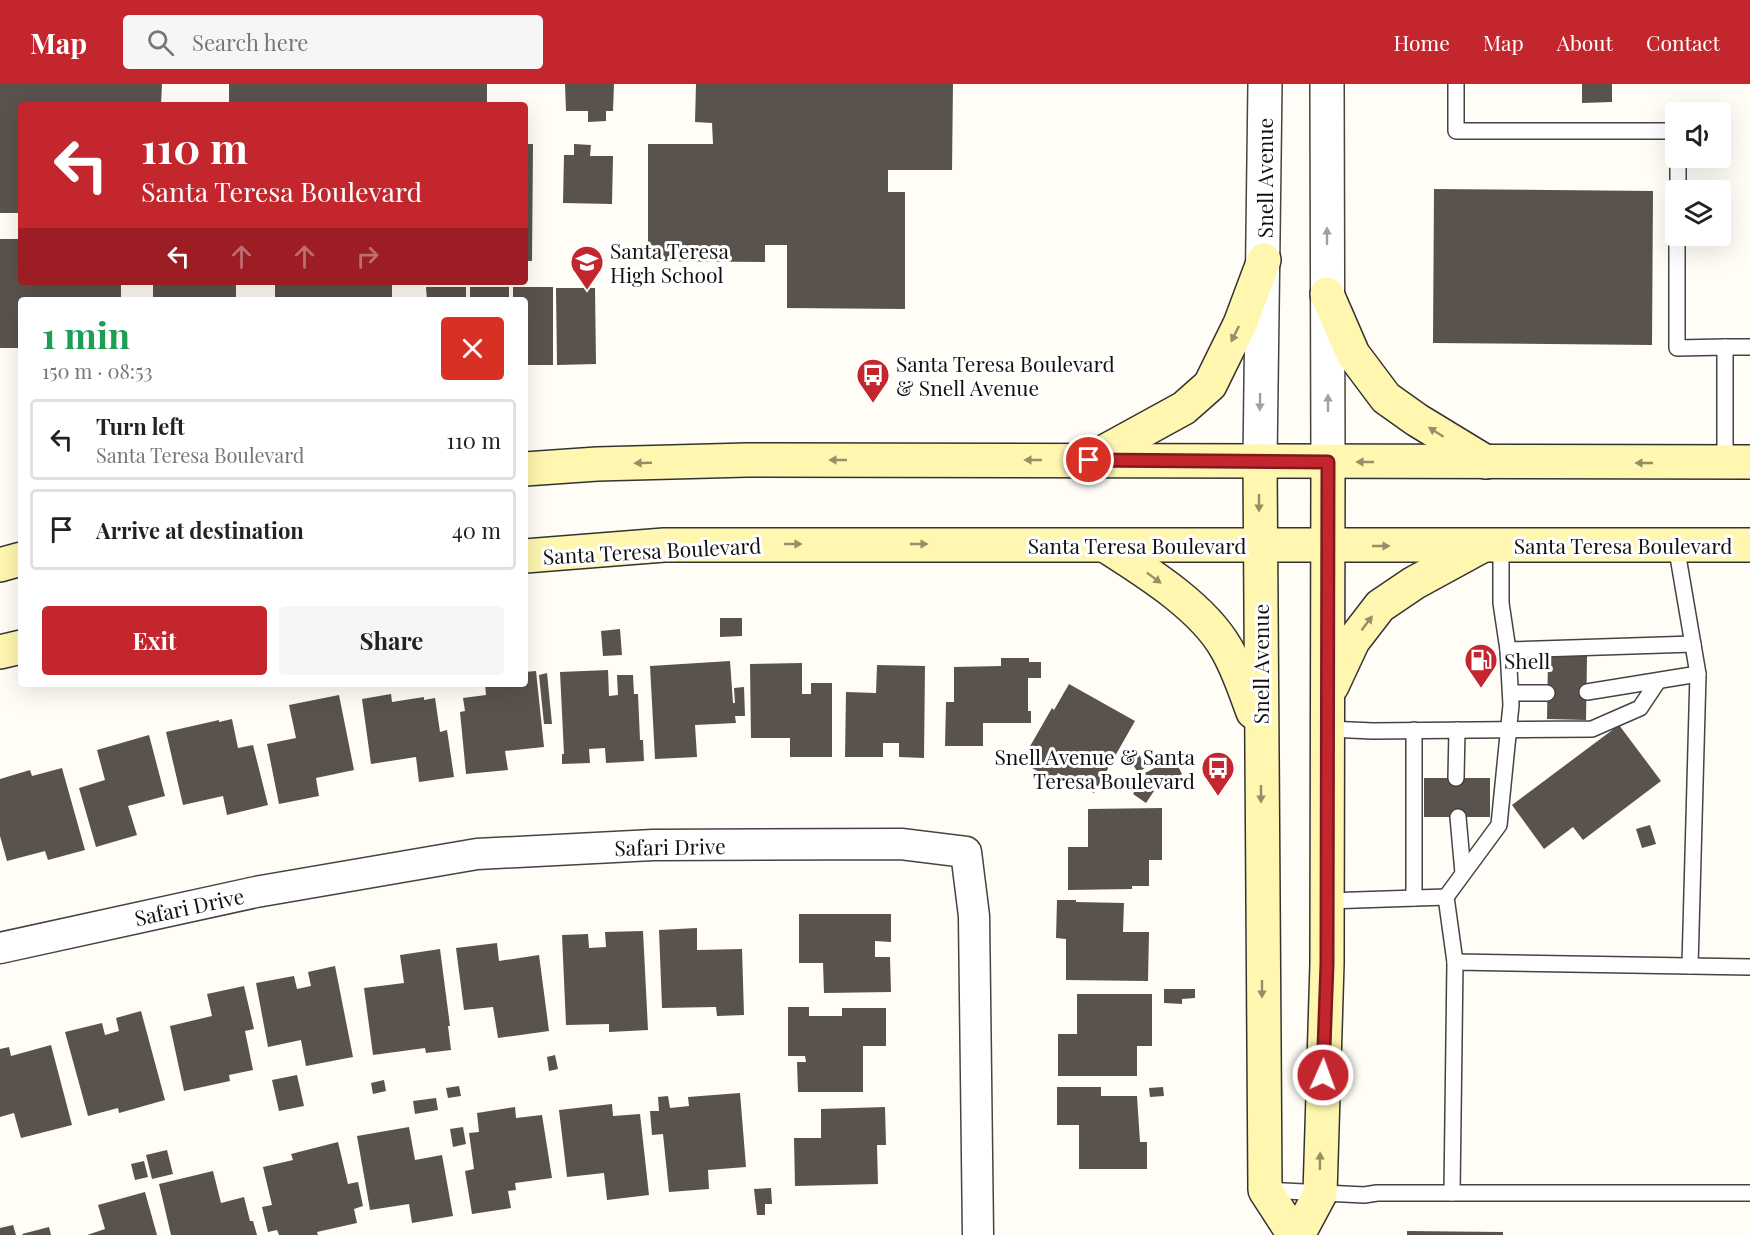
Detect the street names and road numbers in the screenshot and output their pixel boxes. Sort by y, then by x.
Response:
street label: Snell Avenue [1250,118,1278,238]
street label: Santa Teresa Boulevard [542,530,762,570]
street label: Santa Teresa Boulevard [1028,531,1246,559]
street label: Santa Teresa Boulevard [1514,531,1732,559]
street label: Snell Avenue [1246,604,1274,724]
street label: Safari Drive [614,831,726,861]
street label: Safari Drive [132,881,246,931]

